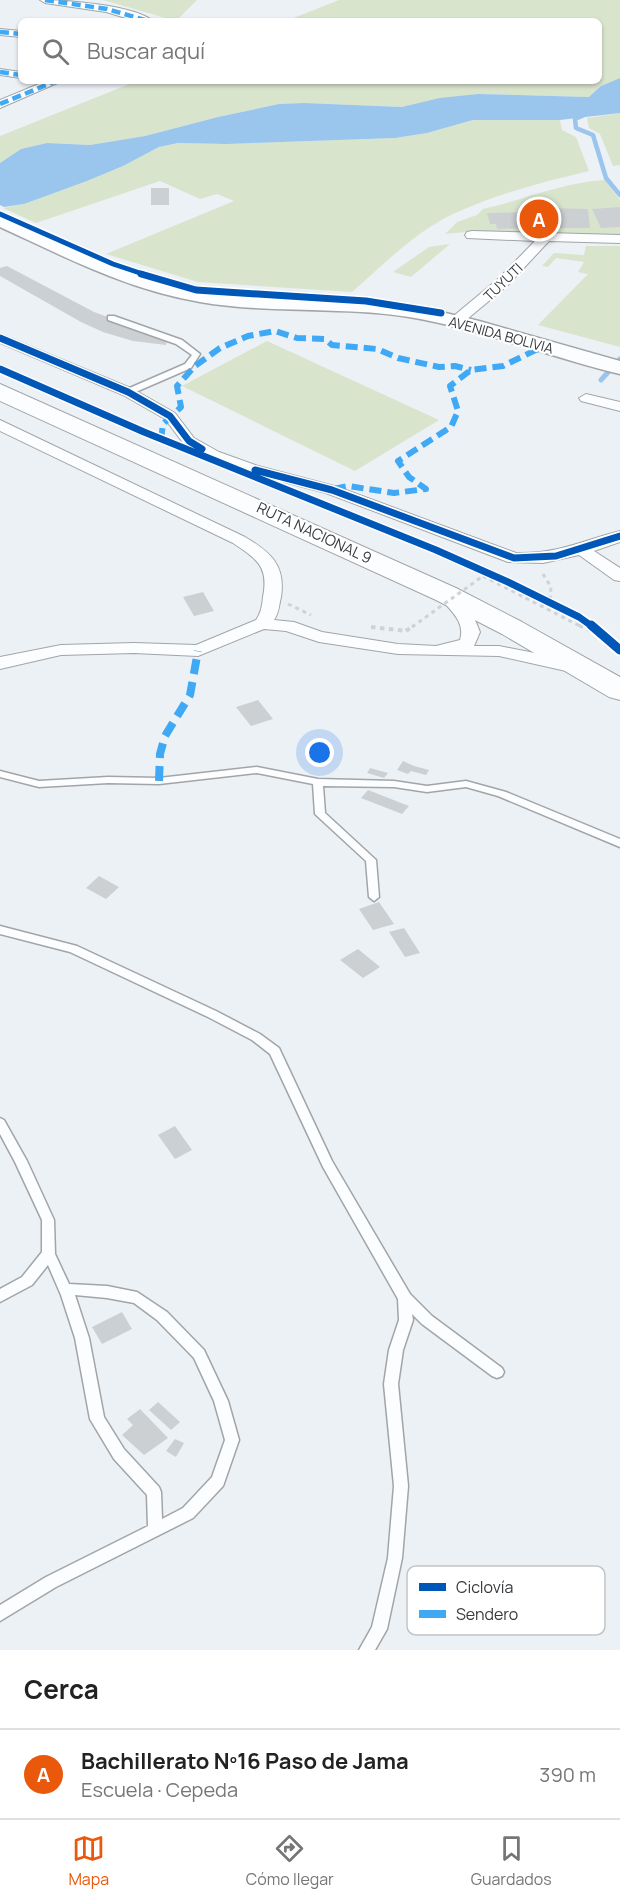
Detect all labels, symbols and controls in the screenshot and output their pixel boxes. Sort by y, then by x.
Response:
search box [18,18,602,84]
icon: search [39,35,72,68]
text: Buscar aquí [87,36,205,66]
pin: A [520,196,558,242]
street label: TUYUTI [479,258,526,305]
street label: AVENIDA BOLIVIA [447,311,556,358]
street label: RUTA NACIONAL 9 [253,497,375,568]
your location [305,738,334,767]
legend [407,1566,605,1635]
text: Ciclovía [456,1576,513,1598]
text: Sendero [456,1603,518,1625]
text: Cerca [24,1671,99,1707]
text: Bachillerato Nº16 Paso de Jama [81,1746,409,1776]
text: A [37,1761,50,1788]
text: 390 m [539,1761,596,1788]
text: Escuela · Cepeda [81,1776,238,1803]
tab: Mapa [68,1832,109,1890]
tab: Cómo llegar [246,1832,334,1890]
tab: Guardados [471,1832,552,1890]

